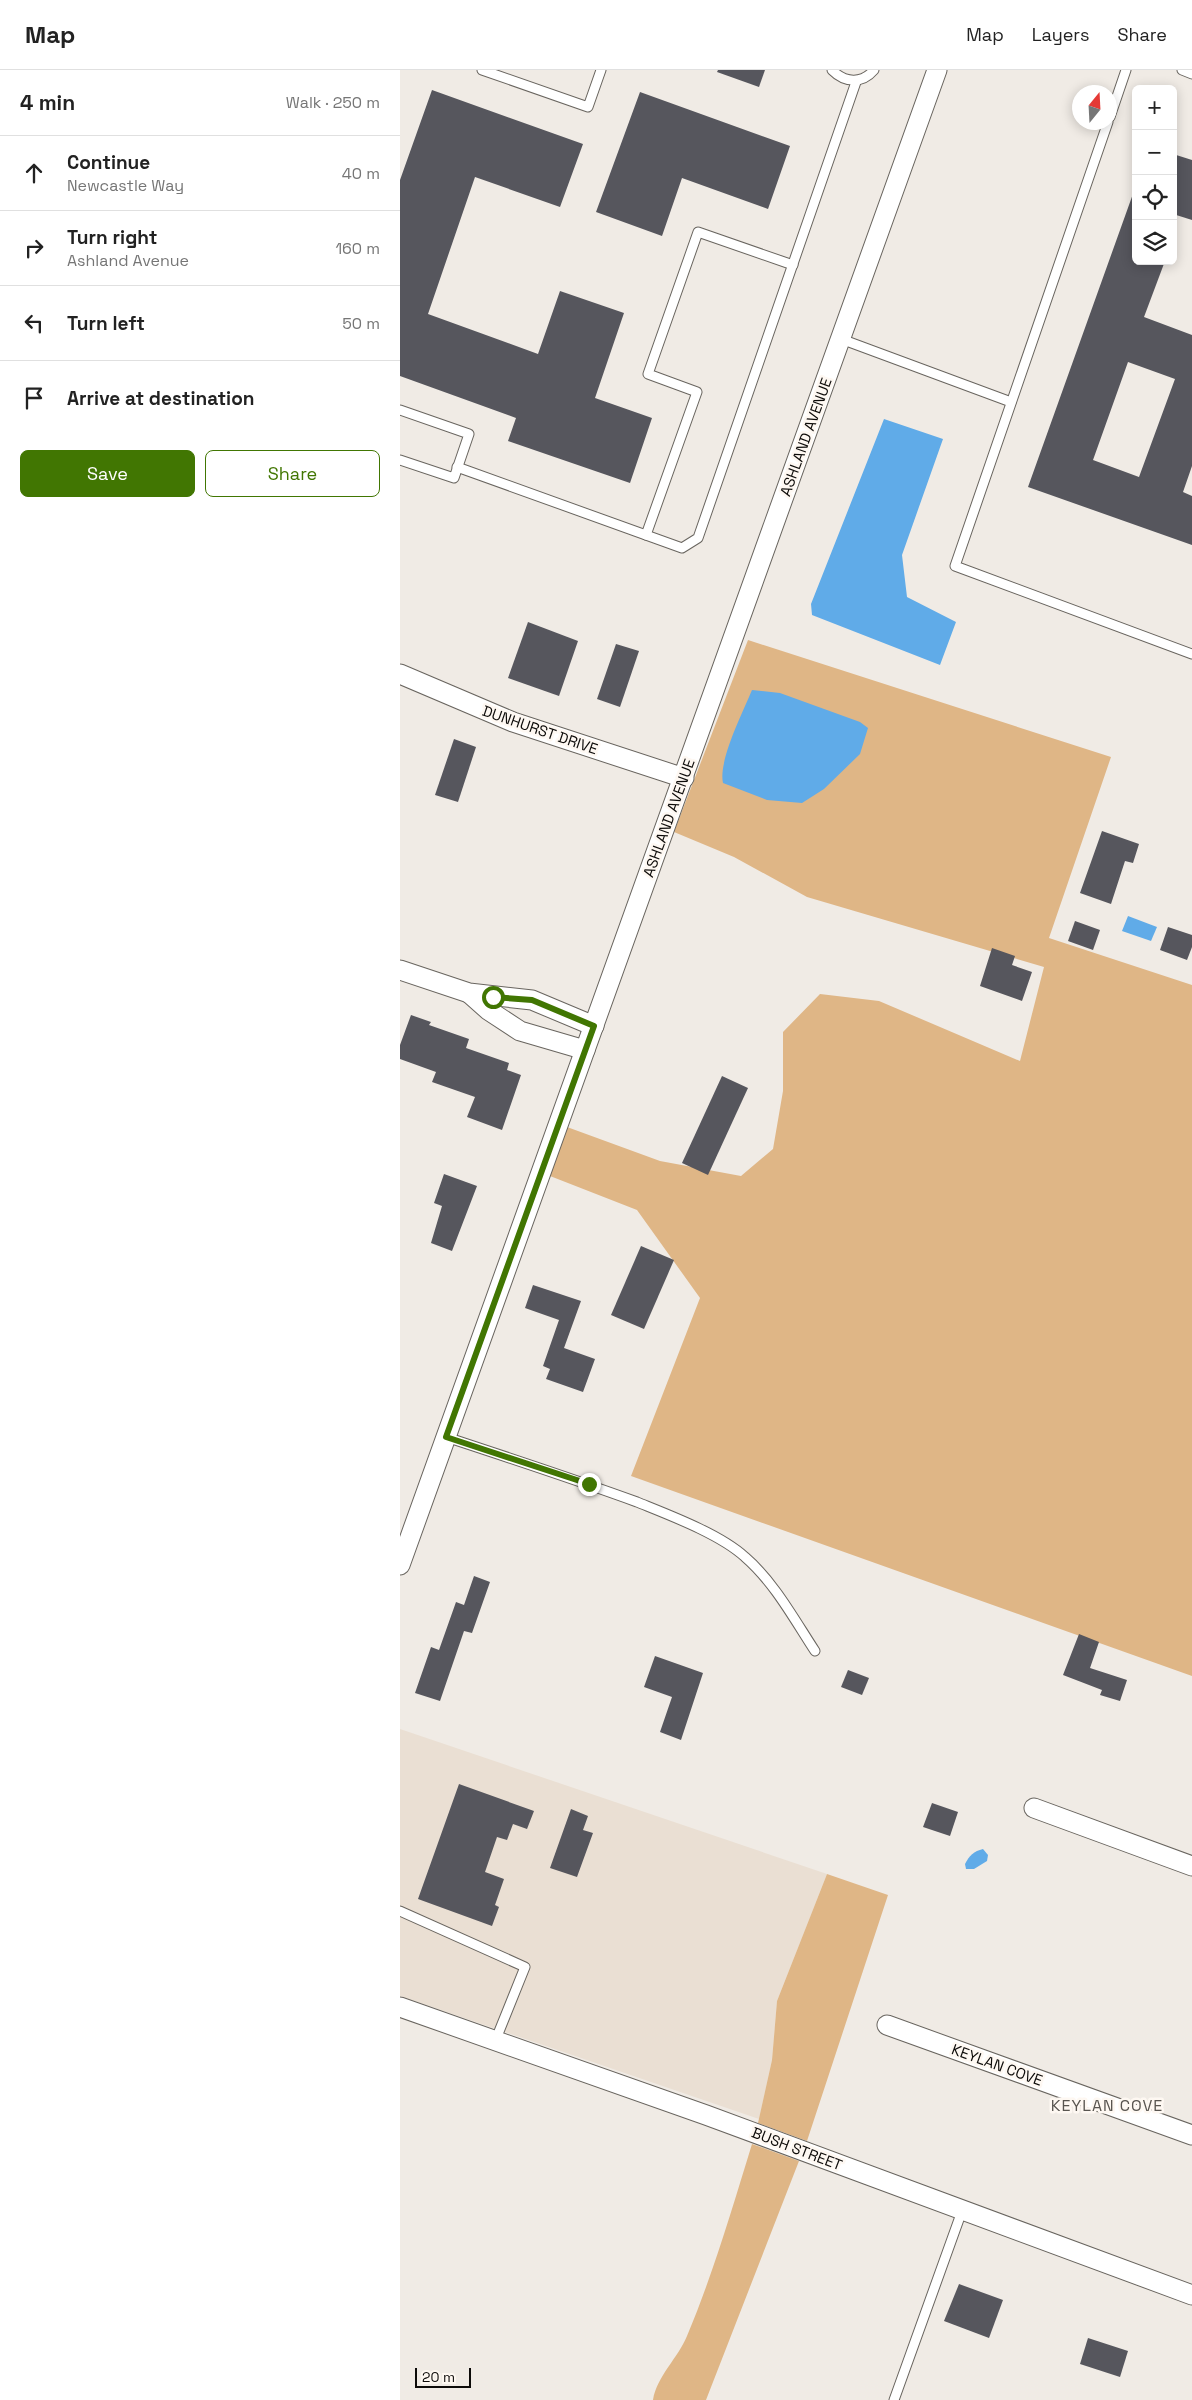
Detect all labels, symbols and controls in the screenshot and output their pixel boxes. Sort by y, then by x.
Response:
text: Map [25,19,75,50]
text: Map [966,23,1004,46]
text: Layers [1032,23,1089,46]
text: Share [1117,23,1167,46]
north arrow [1072,85,1117,130]
map controls [1132,85,1177,265]
button: + [1132,85,1177,130]
text: 4 min [20,89,75,116]
text: Walk · 250 m [286,92,380,113]
button: − [1132,130,1177,175]
text: Continue [67,150,150,175]
icon: ahead [20,159,48,187]
text: 40 m [342,163,380,184]
text: Newcastle Way [67,175,184,196]
button: locate [1132,175,1177,220]
button: layers [1132,220,1177,265]
text: Turn right [67,225,157,250]
icon: right [20,234,48,262]
text: 160 m [335,238,380,259]
text: Ashland Avenue [67,250,189,271]
icon: left [20,309,48,337]
text: Turn left [67,311,145,336]
text: 50 m [342,313,380,334]
street label: ASHLAND AVENUE [775,375,836,499]
icon: arrive [20,384,48,412]
text: Arrive at destination [67,386,255,411]
button: Save [20,450,195,497]
button: Share [205,450,380,497]
street label: DUNHURST DRIVE [480,701,600,758]
street label: ASHLAND AVENUE [638,756,699,880]
route start [482,986,505,1009]
route end [578,1473,601,1496]
street label: KEYLAN COVE [949,2039,1045,2090]
district label: KEYLAN COVE [1051,2095,1163,2116]
street label: BUSH STREET [749,2123,845,2175]
scale bar [415,2365,471,2388]
text: 20 m [422,2368,455,2386]

